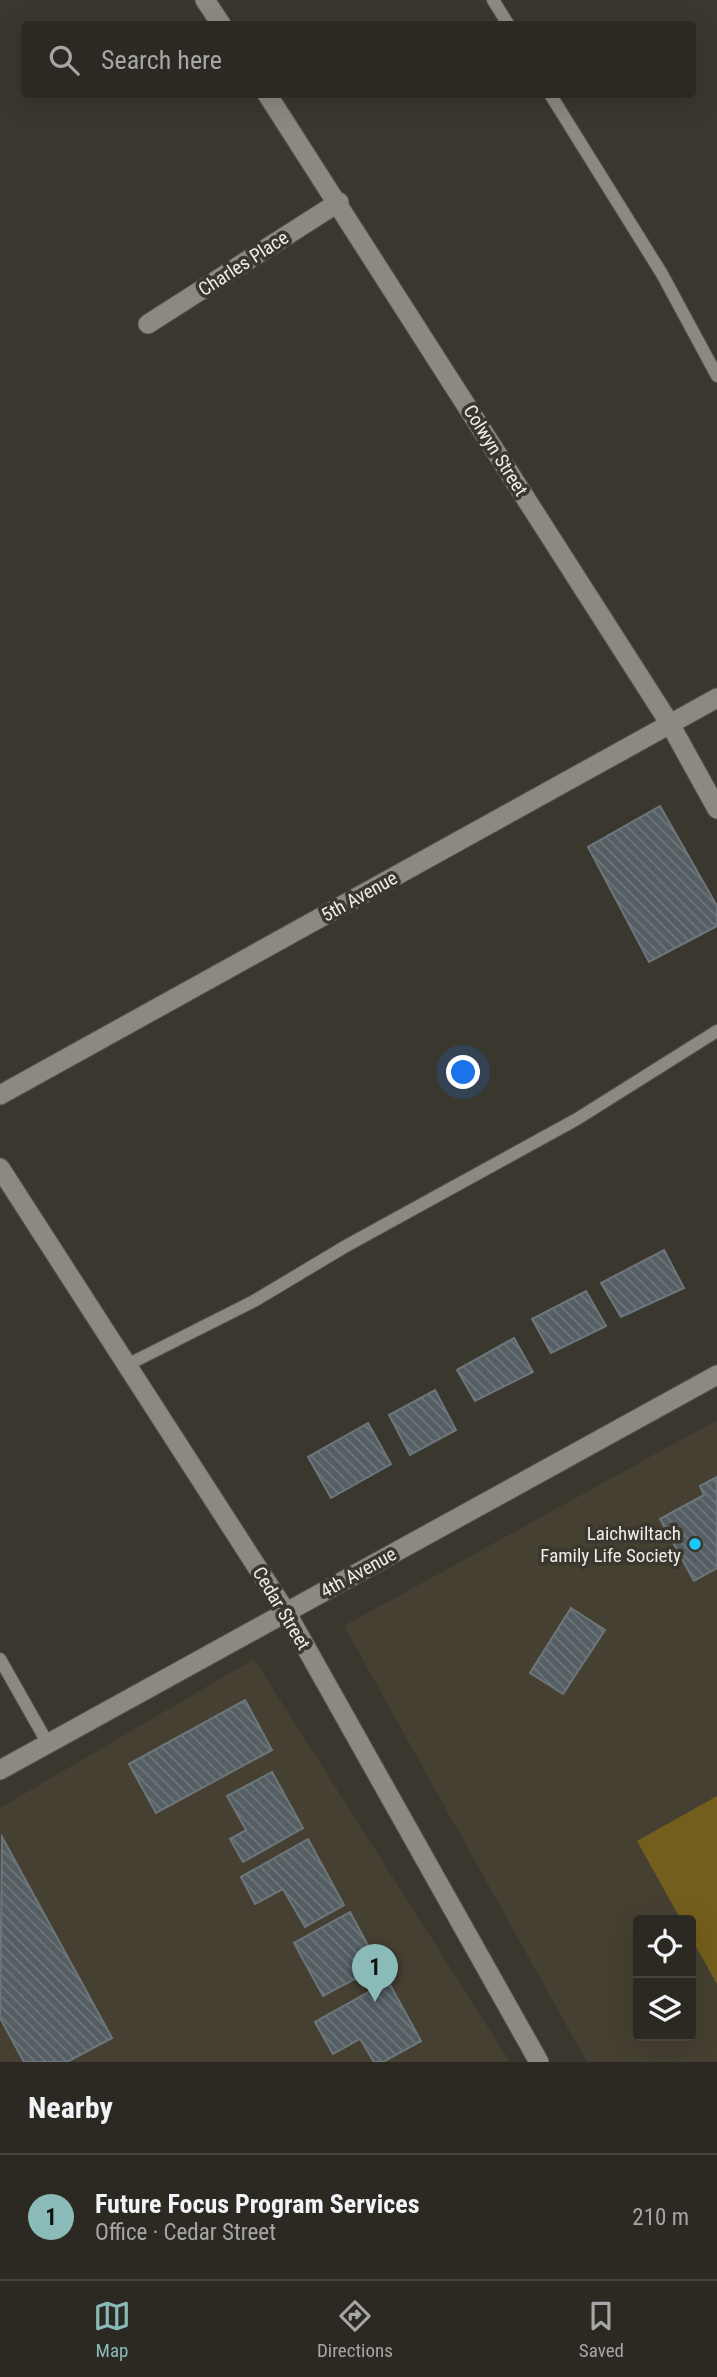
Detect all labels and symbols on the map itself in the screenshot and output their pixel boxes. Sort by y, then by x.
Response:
street label: Charles Place [194,226,293,301]
street label: Colwyn Street [459,400,533,500]
street label: 5th Avenue [317,866,401,927]
your location [446,1055,480,1089]
place label: Laichwiltach Family Life Society [540,1522,681,1567]
marker: Laichwiltach Family Life Society [687,1536,703,1552]
street label: 4th Avenue [316,1542,400,1603]
street label: Cedar Street [248,1563,315,1654]
pin: 1 [352,1944,398,2002]

